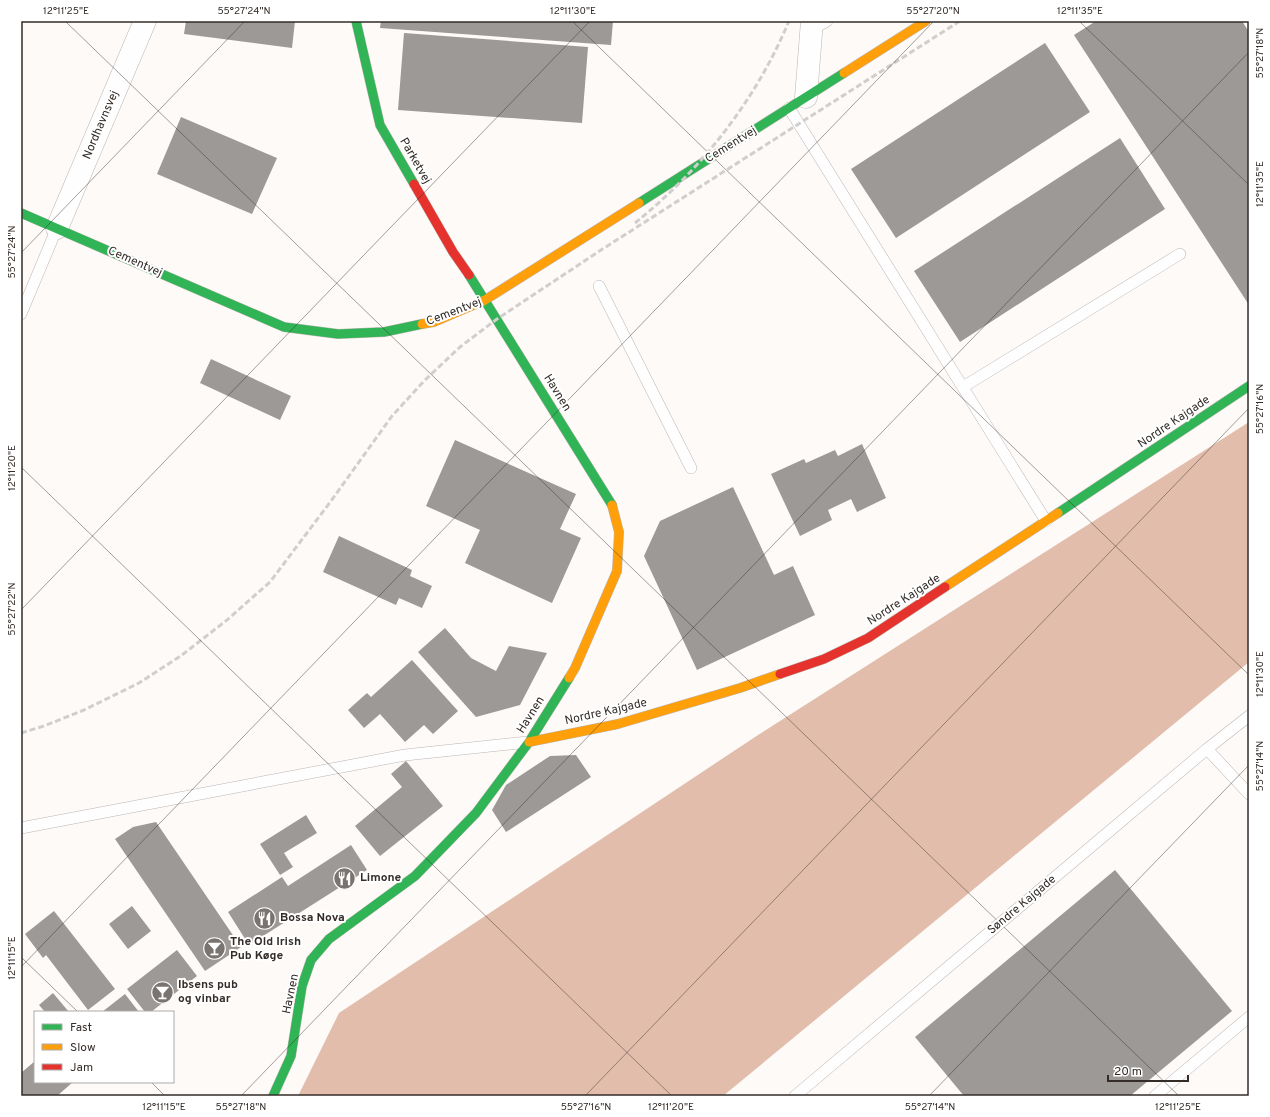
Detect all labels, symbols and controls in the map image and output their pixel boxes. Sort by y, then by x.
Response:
text: 12°11'25"E [43,5,89,18]
text: 55°27'24"N [217,5,271,18]
text: 12°11'30"E [550,5,596,18]
text: 55°27'20"N [906,5,960,18]
text: 12°11'35"E [1057,5,1103,18]
text: 55°27'18"N [1254,28,1267,78]
street label: Nordhavnsvej [79,88,123,162]
street label: Cementvej [702,123,760,167]
street label: Parketvej [395,135,435,187]
text: 12°11'35"E [1254,161,1267,207]
text: 55°27'24"N [6,225,19,279]
street label: Cementvej [105,243,165,281]
street label: Cementvej [424,294,484,330]
street label: Havnen [539,371,575,415]
text: 55°27'16"N [1254,384,1267,434]
street label: Nordre Kajgade [1135,392,1213,452]
text: 12°11'20"E [6,445,19,491]
street label: Nordre Kajgade [864,570,944,630]
text: 55°27'22"N [6,582,19,636]
text: 12°11'30"E [1254,651,1267,697]
street label: Havnen [513,693,549,737]
street label: Nordre Kajgade [563,695,649,729]
text: 55°27'14"N [1254,741,1267,791]
restaurant icon: Limone [332,865,358,891]
place label: Limone [360,870,402,886]
street label: Søndre Kajgade [984,872,1060,938]
restaurant icon: Bossa Nova [252,905,278,931]
place label: Bossa Nova [280,910,345,926]
place label: The Old Irish Pub Køge [230,934,301,964]
text: 12°11'15"E [6,936,19,980]
bar icon: The Old Irish Pub Køge [202,936,228,962]
street label: Havnen [279,972,303,1016]
place label: Ibsens pub og vinbar [178,977,238,1007]
bar icon: Ibsens pub og vinbar [149,979,175,1005]
legend [34,1011,174,1083]
text: Fast [70,1020,92,1036]
text: Slow [70,1040,96,1056]
scale bar [1108,1057,1188,1083]
text: Jam [70,1060,93,1076]
text: 20 m [1114,1064,1142,1080]
text: 12°11'15"E [142,1101,186,1114]
text: 55°27'18"N [216,1101,266,1114]
text: 55°27'16"N [561,1101,611,1114]
text: 12°11'20"E [648,1101,694,1114]
text: 55°27'14"N [905,1101,955,1114]
text: 12°11'25"E [1155,1101,1201,1114]

